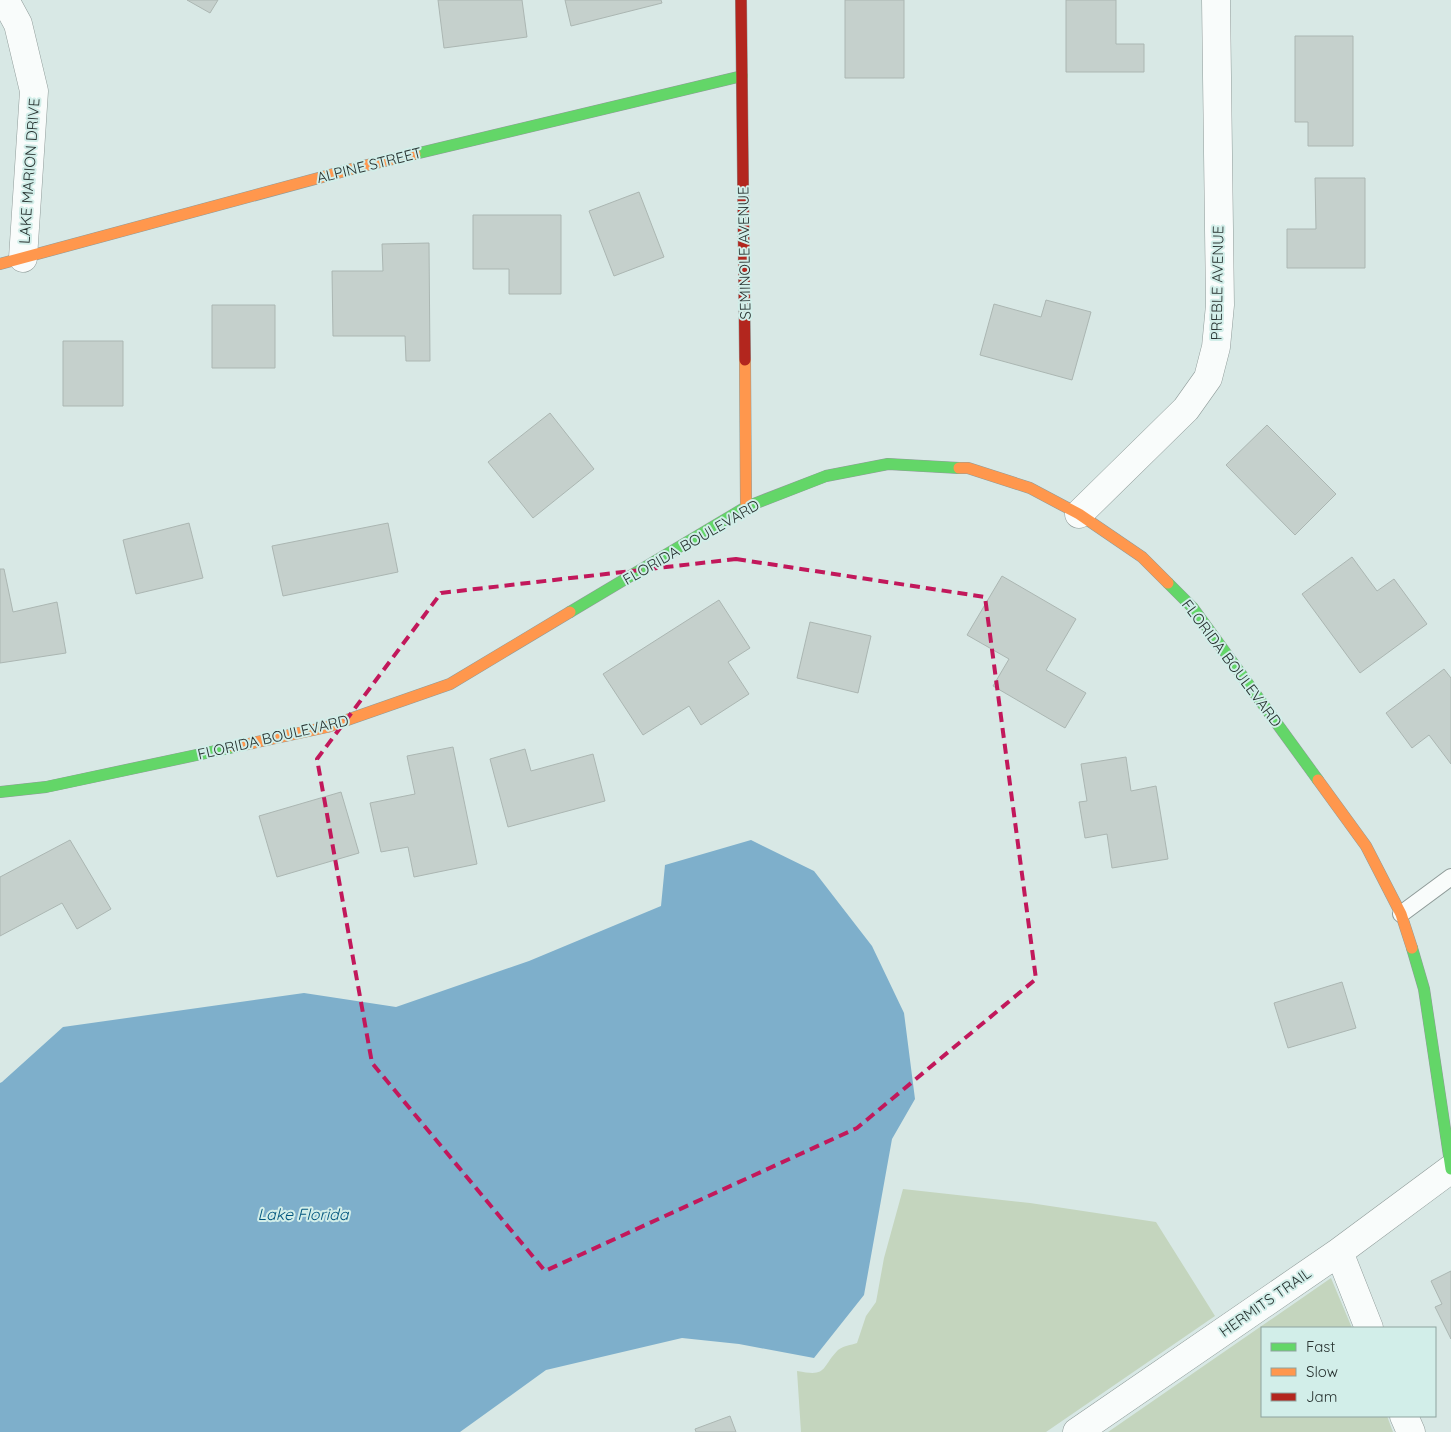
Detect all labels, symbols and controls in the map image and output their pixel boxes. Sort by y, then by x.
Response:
street label: LAKE MARION DRIVE [14,98,44,244]
street label: ALPINE STREET [315,143,423,187]
street label: SEMINOLE AVENUE [733,186,755,320]
street label: PREBLE AVENUE [1206,225,1228,341]
street label: FLORIDA BOULEVARD [619,495,763,589]
street label: FLORIDA BOULEVARD [1178,596,1286,731]
street label: FLORIDA BOULEVARD [196,710,351,764]
water label: Lake Florida [257,1204,350,1224]
street label: HERMITS TRAIL [1215,1263,1315,1341]
legend [1261,1327,1436,1417]
text: Fast [1306,1337,1335,1356]
text: Slow [1306,1362,1338,1381]
text: Jam [1306,1387,1337,1406]

